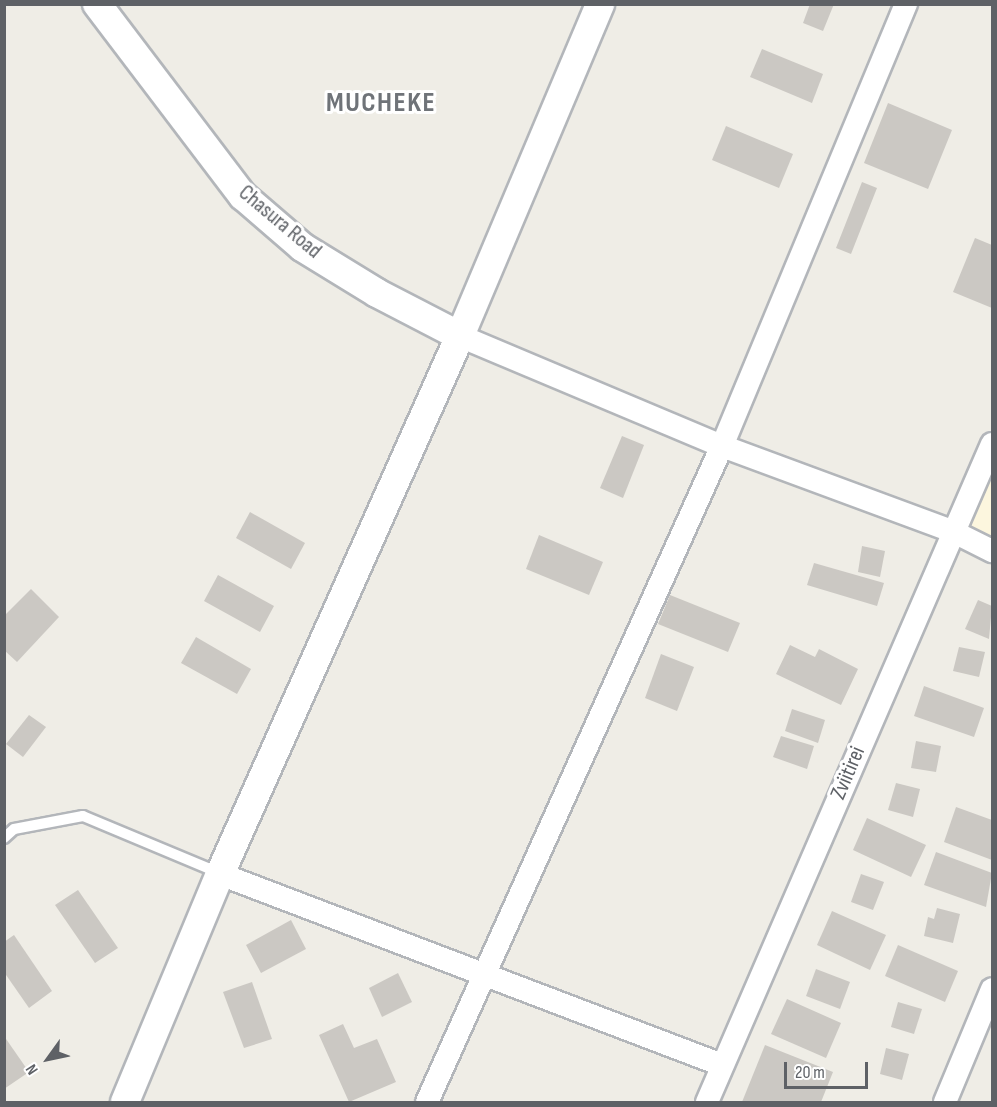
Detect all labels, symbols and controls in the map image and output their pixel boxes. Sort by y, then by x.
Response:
district label: MUCHEKE [326,86,436,120]
street label: Chasura Road [233,180,327,264]
street label: Zviitirei [825,742,871,804]
north arrow [18,1029,78,1089]
scale bar [787,1050,871,1088]
text: N [22,1060,43,1078]
text: 20 m [795,1062,825,1083]

